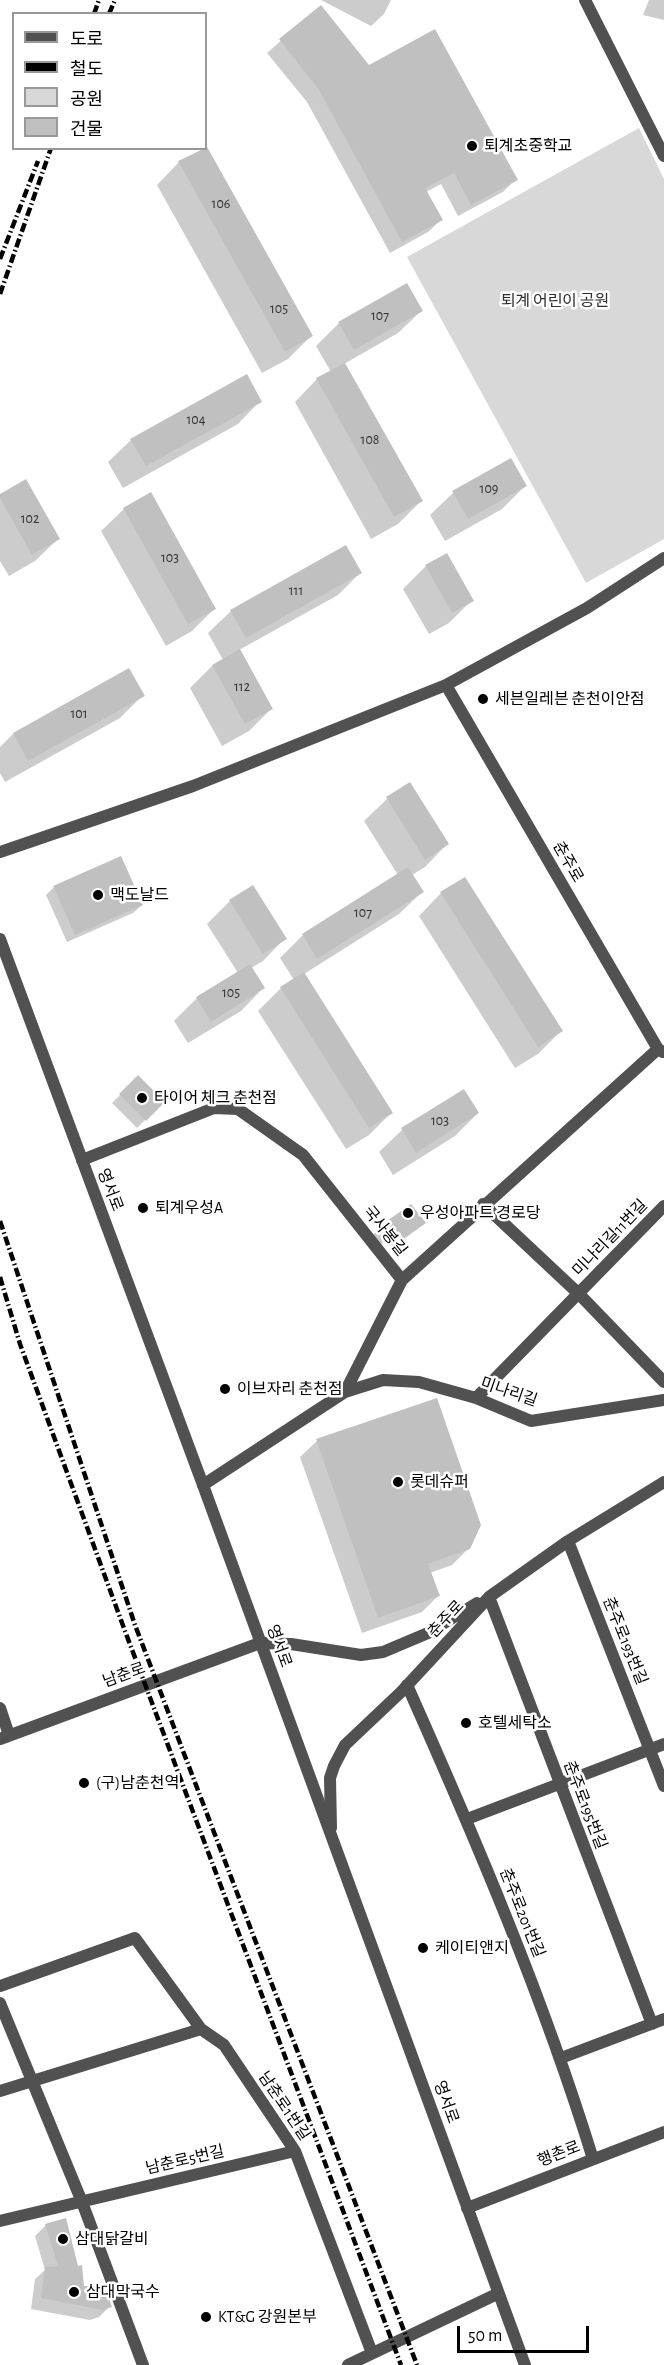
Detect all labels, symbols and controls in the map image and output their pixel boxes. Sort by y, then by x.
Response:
legend [12,12,207,150]
text: 도로 [70,31,103,49]
text: 철도 [70,61,103,79]
text: 공원 [70,91,103,109]
text: 건물 [70,121,103,139]
place label: 퇴계초중학교 [484,136,572,156]
marker: 퇴계초중학교 [465,139,479,153]
house number: 106 [212,196,230,212]
park label: 퇴계 어린이 공원 [501,291,609,311]
house number: 105 [270,301,288,317]
house number: 107 [371,308,389,324]
house number: 104 [187,412,205,428]
house number: 108 [361,432,379,448]
house number: 109 [480,481,498,497]
house number: 102 [21,511,39,527]
house number: 103 [161,550,179,566]
house number: 111 [289,583,303,599]
house number: 112 [234,679,250,695]
place label: 세븐일레븐 춘천이안점 [495,689,645,709]
marker: 세븐일레븐 춘천이안점 [476,692,490,706]
house number: 101 [70,706,88,722]
street label: 춘주로 [549,838,587,886]
place label: 맥도날드 [110,885,169,905]
marker: 맥도날드 [91,888,105,902]
house number: 107 [354,905,372,921]
house number: 105 [222,985,240,1001]
place label: 타이어 체크 춘천점 [154,1088,277,1108]
marker: 타이어 체크 춘천점 [135,1091,149,1105]
house number: 103 [431,1113,449,1129]
street label: 영서로 [93,1166,127,1214]
street label: 미나리길11번길 [569,1196,651,1280]
place label: 퇴계우성A [155,1198,223,1218]
marker: 퇴계우성A [136,1201,150,1215]
street label: 국사봉길 [359,1202,411,1260]
place label: 우성아파트 경로당 [420,1203,540,1223]
marker: 우성아파트 경로당 [401,1206,415,1220]
street label: 미나리길 [478,1373,540,1411]
place label: 이브자리 춘천점 [237,1379,343,1399]
marker: 이브자리 춘천점 [218,1382,232,1396]
place label: 롯데슈퍼 [410,1472,469,1492]
marker: 롯데슈퍼 [391,1475,405,1489]
street label: 춘주로193번길 [599,1594,651,1688]
street label: 춘주로 [424,1596,468,1642]
street label: 영서로 [262,1622,296,1670]
street label: 남춘로 [100,1658,148,1692]
place label: 호텔세탁소 [478,1713,552,1733]
marker: 호텔세탁소 [459,1716,473,1730]
street label: 춘주로195번길 [559,1758,611,1852]
place label: (구)남춘천역 [96,1773,179,1793]
marker: (구)남춘천역 [77,1776,91,1790]
street label: 춘주로201번길 [495,1865,549,1961]
place label: 케이티앤지 [435,1938,509,1958]
marker: 케이티앤지 [416,1941,430,1955]
street label: 남춘로1번길 [254,2068,314,2144]
street label: 영서로 [429,2078,463,2126]
street label: 행촌로 [535,2137,583,2171]
street label: 남춘로5번길 [144,2142,226,2178]
place label: 삼대닭갈비 [75,2229,149,2249]
marker: 삼대닭갈비 [56,2232,70,2246]
place label: 삼대막국수 [86,2282,160,2302]
marker: 삼대막국수 [67,2285,81,2299]
place label: KT&G 강원본부 [218,2307,317,2327]
marker: KT&G 강원본부 [199,2310,213,2324]
scale bar [460,2314,592,2352]
text: 50 m [468,2327,502,2345]

